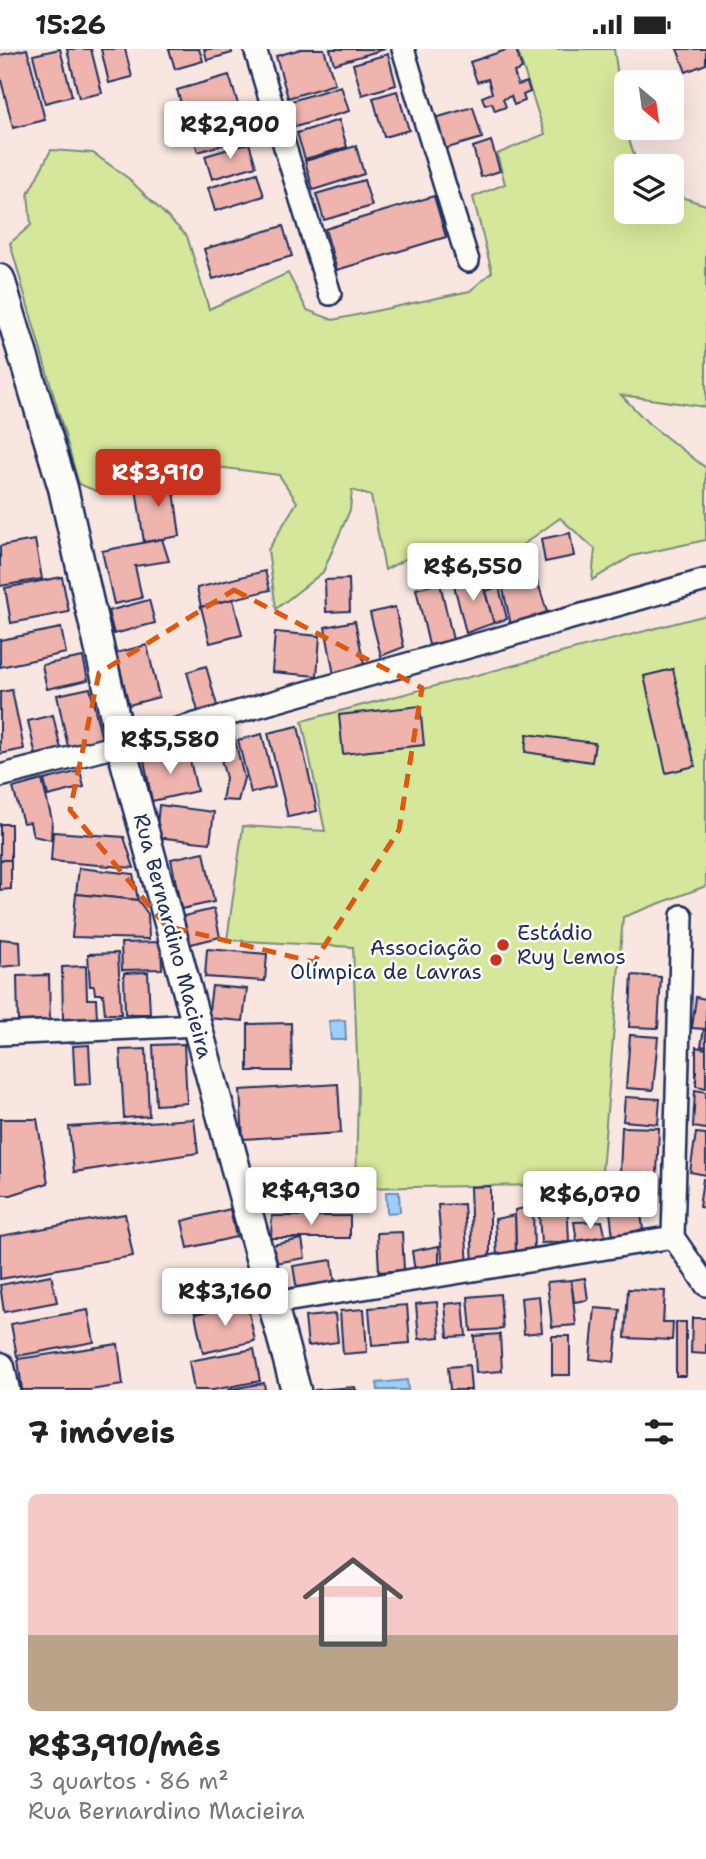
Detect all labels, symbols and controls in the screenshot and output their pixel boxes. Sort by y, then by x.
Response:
text: 15:26 [35,7,106,42]
north arrow [614,70,684,140]
map controls [614,70,684,224]
pin: R$2,900 [165,101,295,161]
text: R$2,900 [180,109,280,139]
button: layers [614,154,684,224]
pin: R$3,910 [93,449,223,509]
text: R$3,910 [112,457,204,487]
pin: R$6,550 [408,543,538,603]
text: R$6,550 [423,551,523,581]
pin: R$5,580 [105,717,235,776]
text: R$5,580 [120,724,220,754]
street label: Rua Bernardino Macieira [127,810,219,1062]
place label: Estádio Ruy Lemos [517,919,626,971]
place label: Associação Olímpica de Lavras [290,934,482,986]
marker: Estádio Ruy Lemos [495,937,511,953]
marker: Associação Olímpica de Lavras [488,952,504,968]
pin: R$4,930 [246,1167,376,1227]
pin: R$6,070 [525,1171,655,1231]
text: R$4,930 [262,1175,361,1205]
text: R$6,070 [539,1179,641,1209]
pin: R$3,160 [160,1269,290,1328]
text: R$3,160 [178,1276,272,1306]
text: 7 imóveis [28,1412,175,1453]
icon: filters [640,1413,678,1451]
icon: home [290,1539,416,1665]
text: R$3,910/mês [28,1725,221,1766]
text: 3 quartos · 86 m² [28,1766,229,1796]
text: Rua Bernardino Macieira [28,1796,305,1826]

